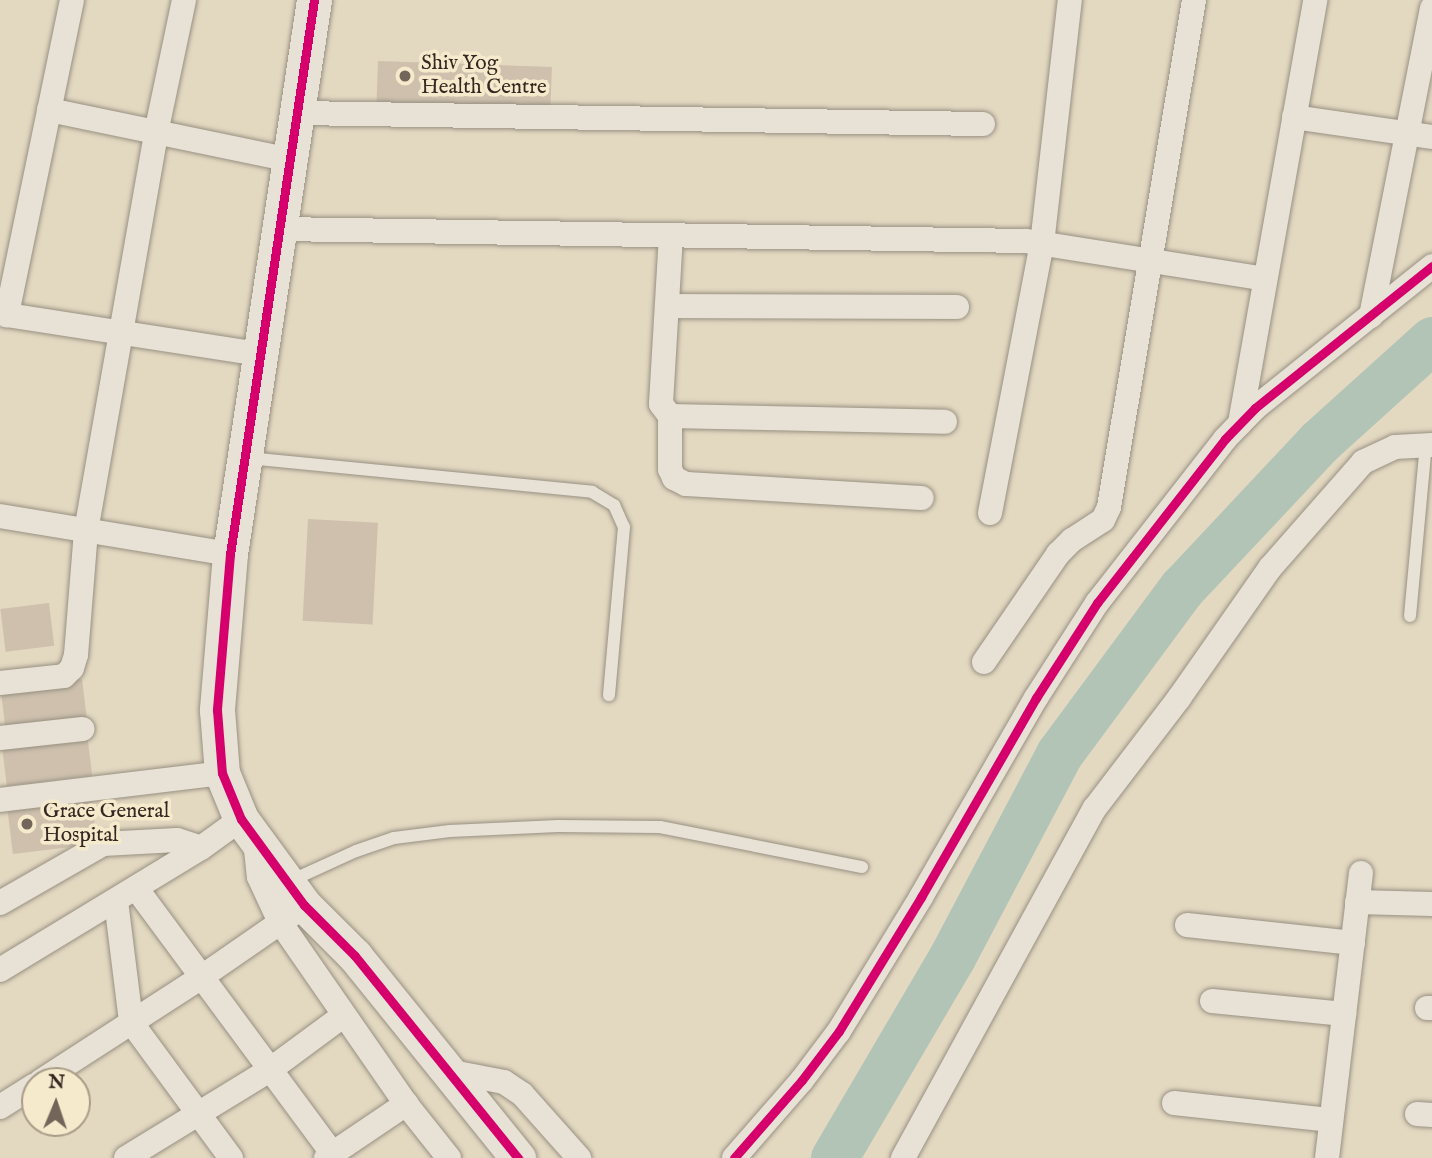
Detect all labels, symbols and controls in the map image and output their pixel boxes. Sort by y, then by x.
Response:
place label: Shiv Yog Health Centre [421,51,547,101]
marker: Shiv Yog Health Centre [395,66,415,86]
place label: Grace General Hospital [43,799,169,849]
marker: Grace General Hospital [17,814,37,834]
north arrow [21,1067,91,1137]
text: N [48,1071,65,1095]

